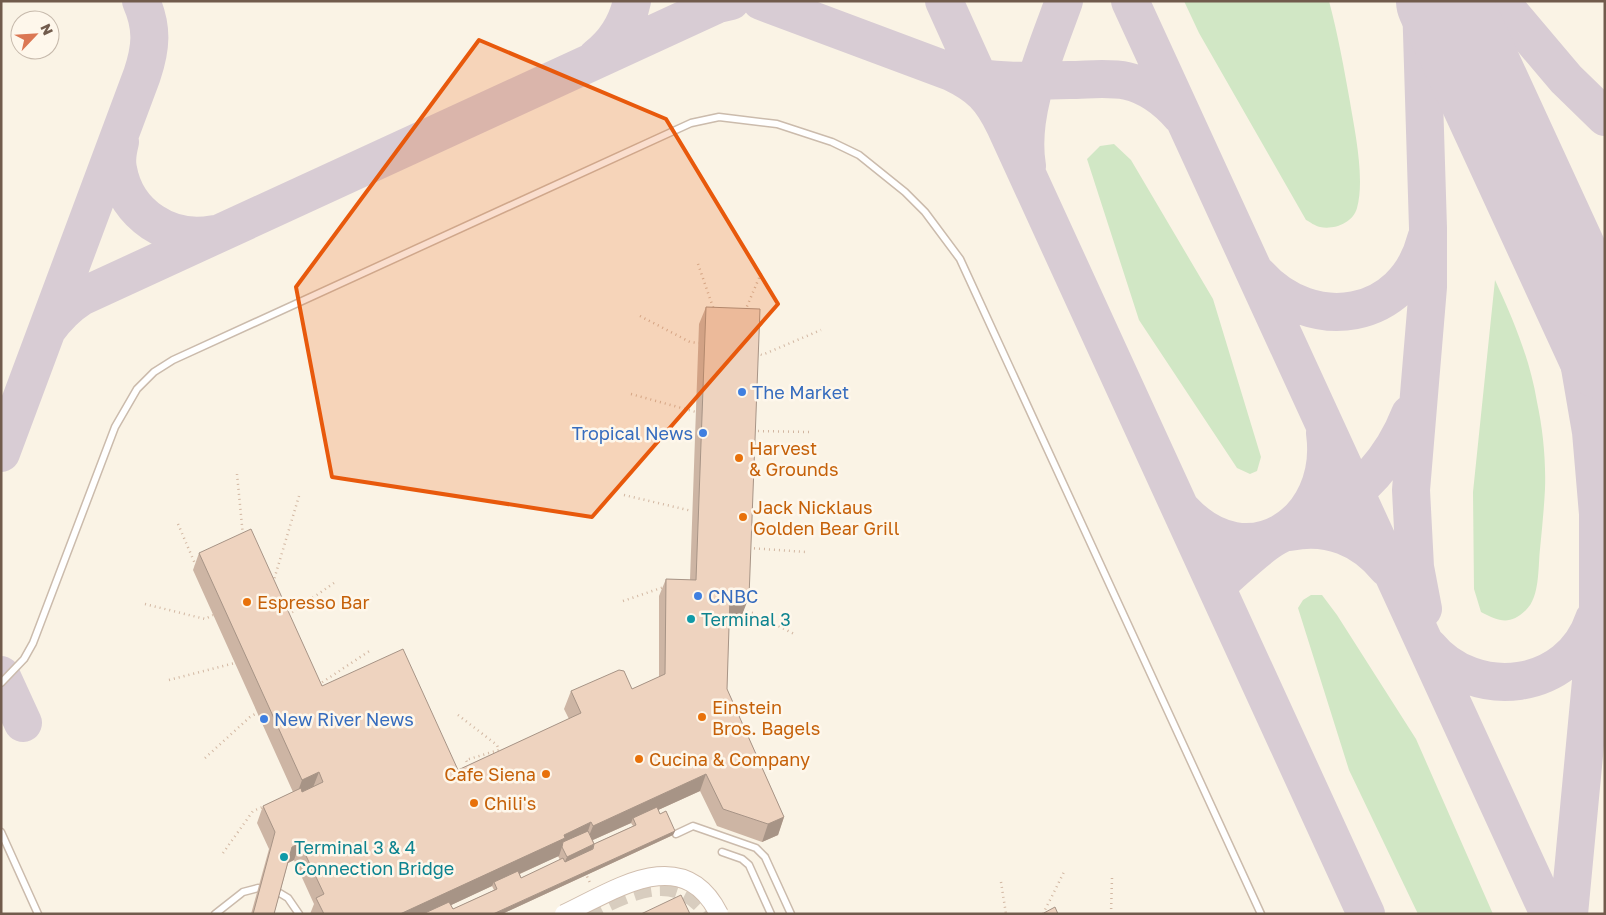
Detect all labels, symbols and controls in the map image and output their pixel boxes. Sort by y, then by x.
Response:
north arrow [10,10,60,60]
text: N [37,21,57,38]
place label: The Market [752,381,849,403]
marker: The Market [736,386,748,398]
place label: Tropical News [572,422,693,444]
marker: Tropical News [697,427,709,439]
place label: Harvest & Grounds [749,437,838,480]
marker: Harvest & Grounds [733,452,745,464]
place label: Jack Nicklaus Golden Bear Grill [753,496,900,539]
marker: Jack Nicklaus Golden Bear Grill [737,511,749,523]
place label: CNBC [708,585,758,607]
marker: CNBC [692,590,704,602]
place label: Espresso Bar [257,591,370,613]
marker: Espresso Bar [241,596,253,608]
place label: Terminal 3 [701,608,791,630]
marker: Terminal 3 [685,613,697,625]
place label: Einstein Bros. Bagels [712,696,820,739]
place label: New River News [274,708,414,730]
marker: Einstein Bros. Bagels [696,711,708,723]
marker: New River News [258,713,270,725]
place label: Cucina & Company [649,748,810,770]
marker: Cucina & Company [633,753,645,765]
place label: Cafe Siena [444,763,536,785]
marker: Cafe Siena [540,768,552,780]
place label: Chili's [484,792,536,814]
marker: Chili's [468,797,480,809]
place label: Terminal 3 & 4 Connection Bridge [294,836,454,879]
marker: Terminal 3 & 4 Connection Bridge [278,851,290,863]

